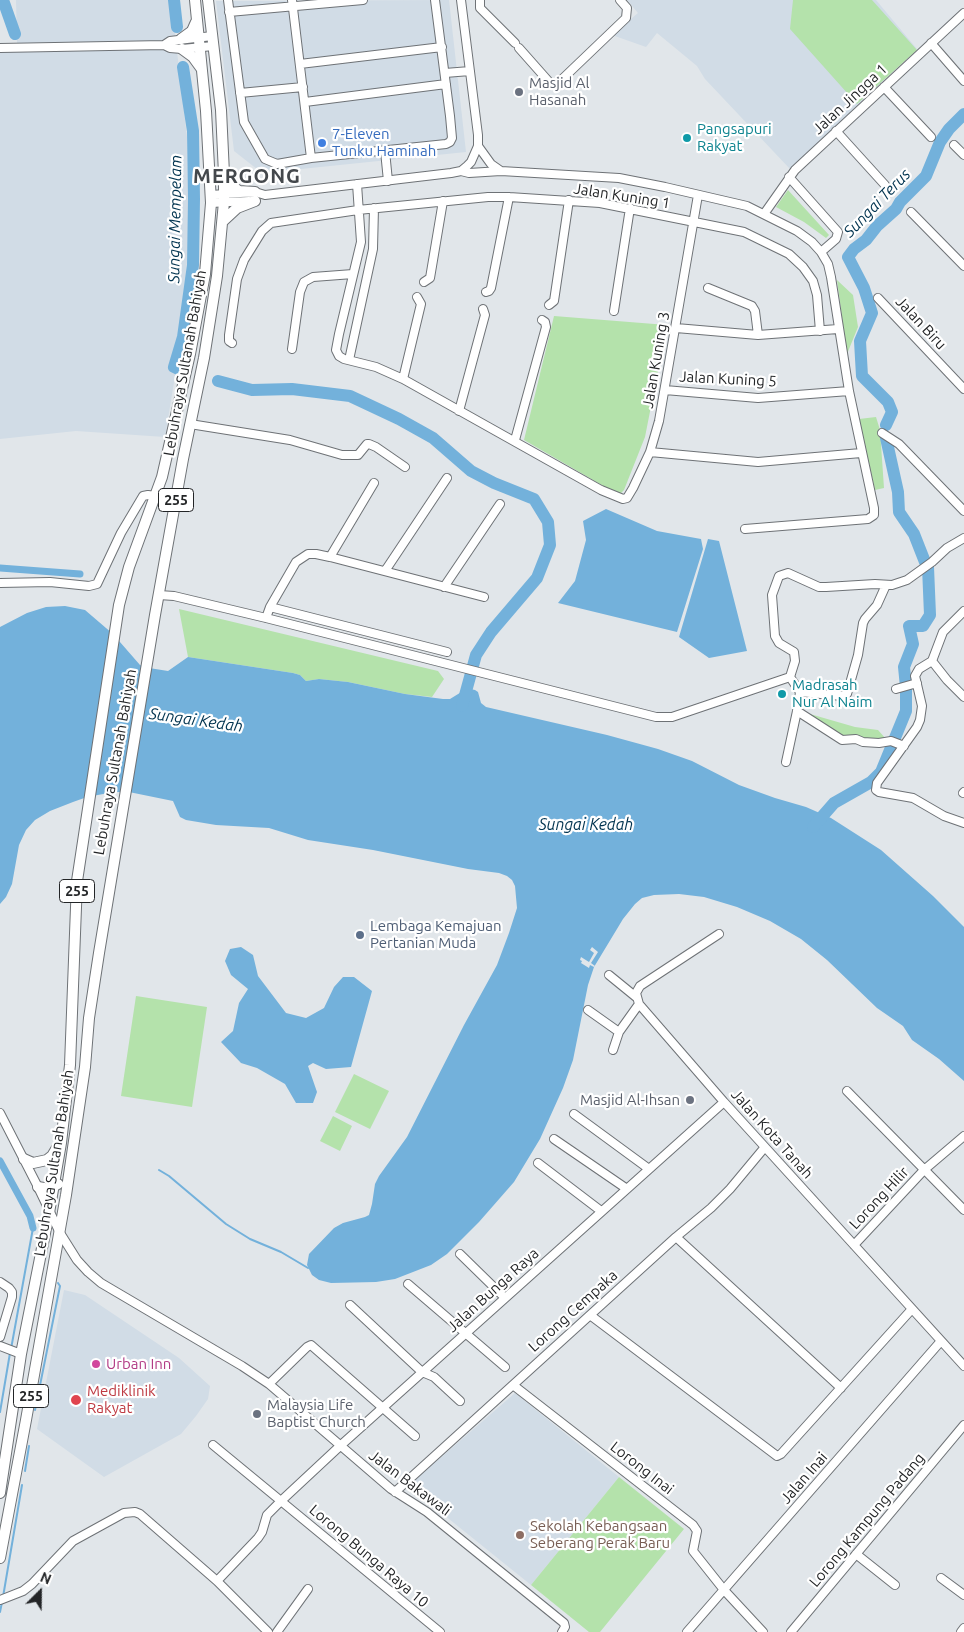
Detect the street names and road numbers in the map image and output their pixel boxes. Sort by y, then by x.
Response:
street label: Jalan Jingga 1 [809,60,891,138]
street label: Jalan Kuning 1 [572,179,672,213]
street label: Lebuhraya Sultanah Bahiyah [160,269,210,457]
street label: Jalan Biru [892,293,950,353]
street label: Jalan Kuning 3 [639,310,673,410]
street label: Jalan Kuning 5 [679,367,777,391]
road number: 255 [158,488,194,512]
street label: Lebuhraya Sultanah Bahiyah [90,668,140,856]
road number: 255 [60,879,94,902]
street label: Lebuhraya Sultanah Bahiyah [30,1068,78,1258]
street label: Jalan Kota Tanah [727,1086,817,1182]
street label: Lorong Hilir [846,1163,912,1233]
street label: Jalan Bunga Raya [443,1244,543,1336]
street label: Lorong Cempaka [525,1266,621,1356]
road number: 255 [14,1384,48,1408]
street label: Lorong Inai [607,1438,677,1498]
street label: Jalan Bakawali [365,1446,455,1520]
street label: Jalan Inai [777,1449,831,1507]
street label: Lorong Kampung Padang [806,1449,928,1591]
street label: Lorong Bunga Raya 10 [306,1501,432,1611]

